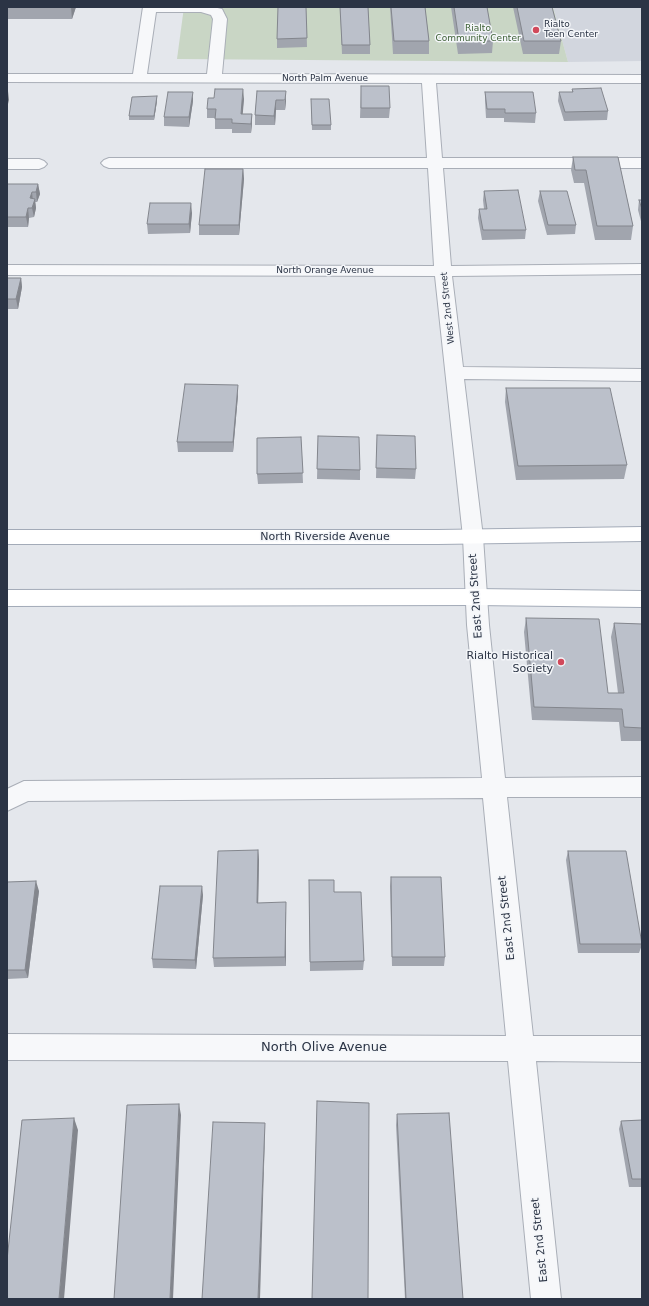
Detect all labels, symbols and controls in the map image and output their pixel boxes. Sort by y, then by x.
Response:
place label: Rialto Teen Center [544,20,598,41]
park label: Rialto Community Center [435,24,521,45]
marker: Rialto Teen Center [531,25,541,35]
street label: North Palm Avenue [282,74,368,84]
street label: North Orange Avenue [276,266,374,276]
street label: West 2nd Street [439,271,457,345]
street label: North Riverside Avenue [260,530,390,544]
street label: East 2nd Street [466,553,486,639]
place label: Rialto Historical Society [466,649,553,675]
marker: Rialto Historical Society [556,657,566,667]
street label: East 2nd Street [496,875,518,961]
street label: North Olive Avenue [261,1040,387,1056]
street label: East 2nd Street [529,1197,551,1283]

